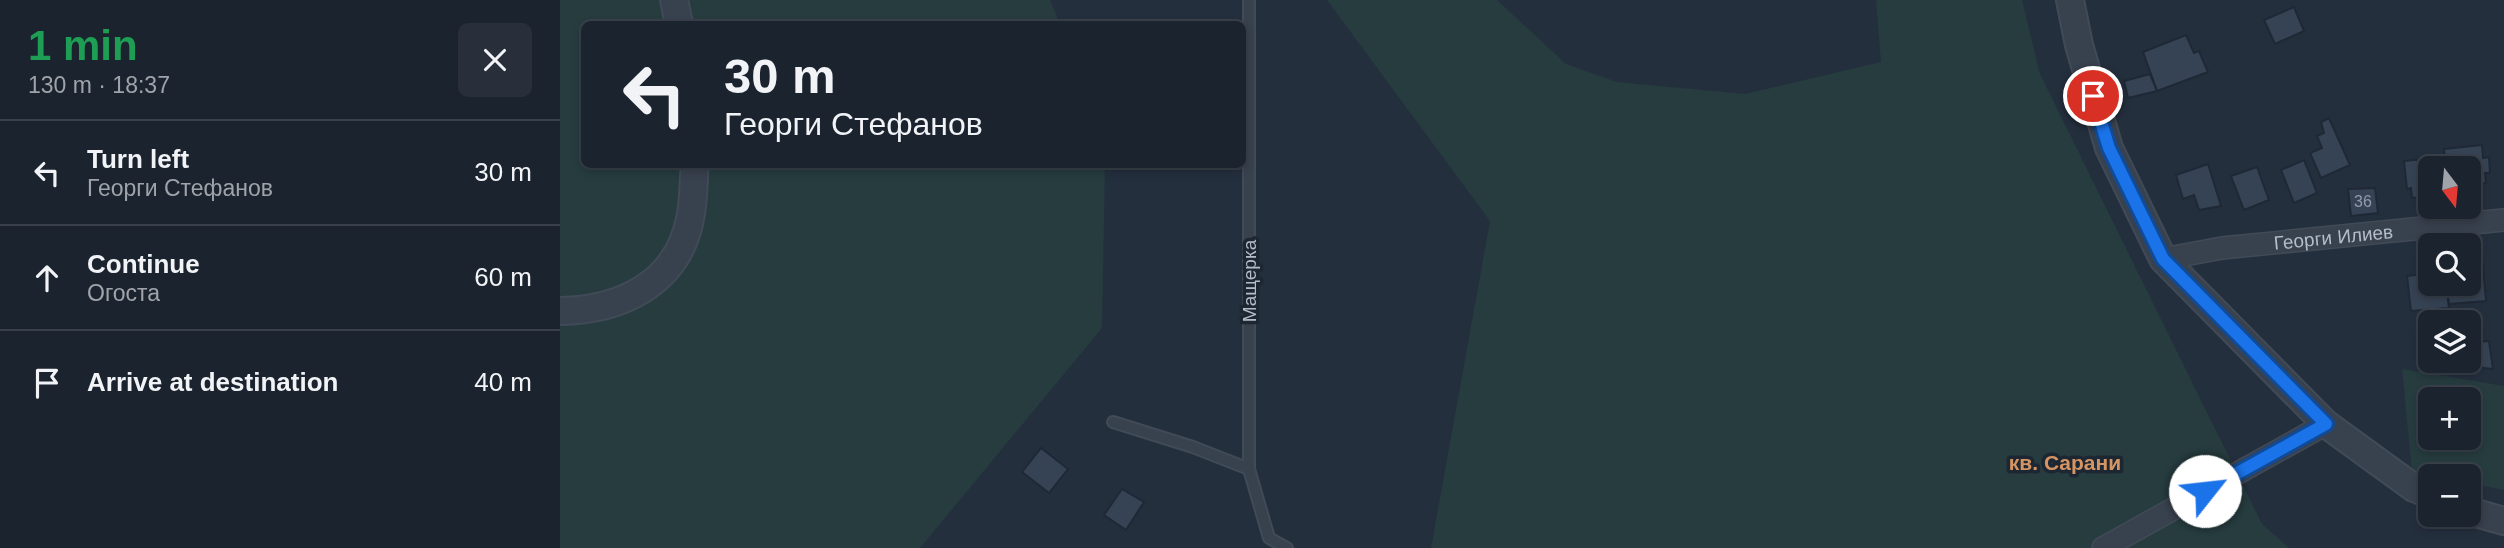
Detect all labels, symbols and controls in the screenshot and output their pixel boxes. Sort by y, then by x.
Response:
text: 1 min [28,22,138,69]
button: close [458,23,532,97]
icon: left [609,49,700,140]
text: 30 m [724,49,836,103]
pin [2063,66,2123,126]
text: 130 m · 18:37 [28,72,170,98]
icon: arrive [2074,77,2112,115]
text: Георги Стефанов [724,106,983,142]
text: Turn left [87,144,189,174]
icon: left [28,154,66,192]
north arrow [2418,156,2482,219]
map controls [2418,156,2481,527]
text: 30 m [474,157,532,187]
text: Георги Стефанов [87,175,273,201]
house number: 36 [2354,193,2372,210]
street label: Георги Илиев [2273,221,2394,254]
button: search [2418,233,2481,296]
street label: Мащерка [1239,239,1260,322]
text: Continue [87,249,200,279]
icon: ahead [28,259,66,297]
text: 60 m [474,262,532,292]
text: Огоста [87,280,160,306]
button: layers [2418,310,2481,373]
icon: arrive [28,364,66,402]
text: Arrive at destination [87,367,338,397]
text: 40 m [474,367,532,397]
button: + [2418,387,2481,450]
district label: кв. Сарани [2009,451,2121,474]
position arrow [2168,454,2242,528]
button: − [2418,464,2481,527]

